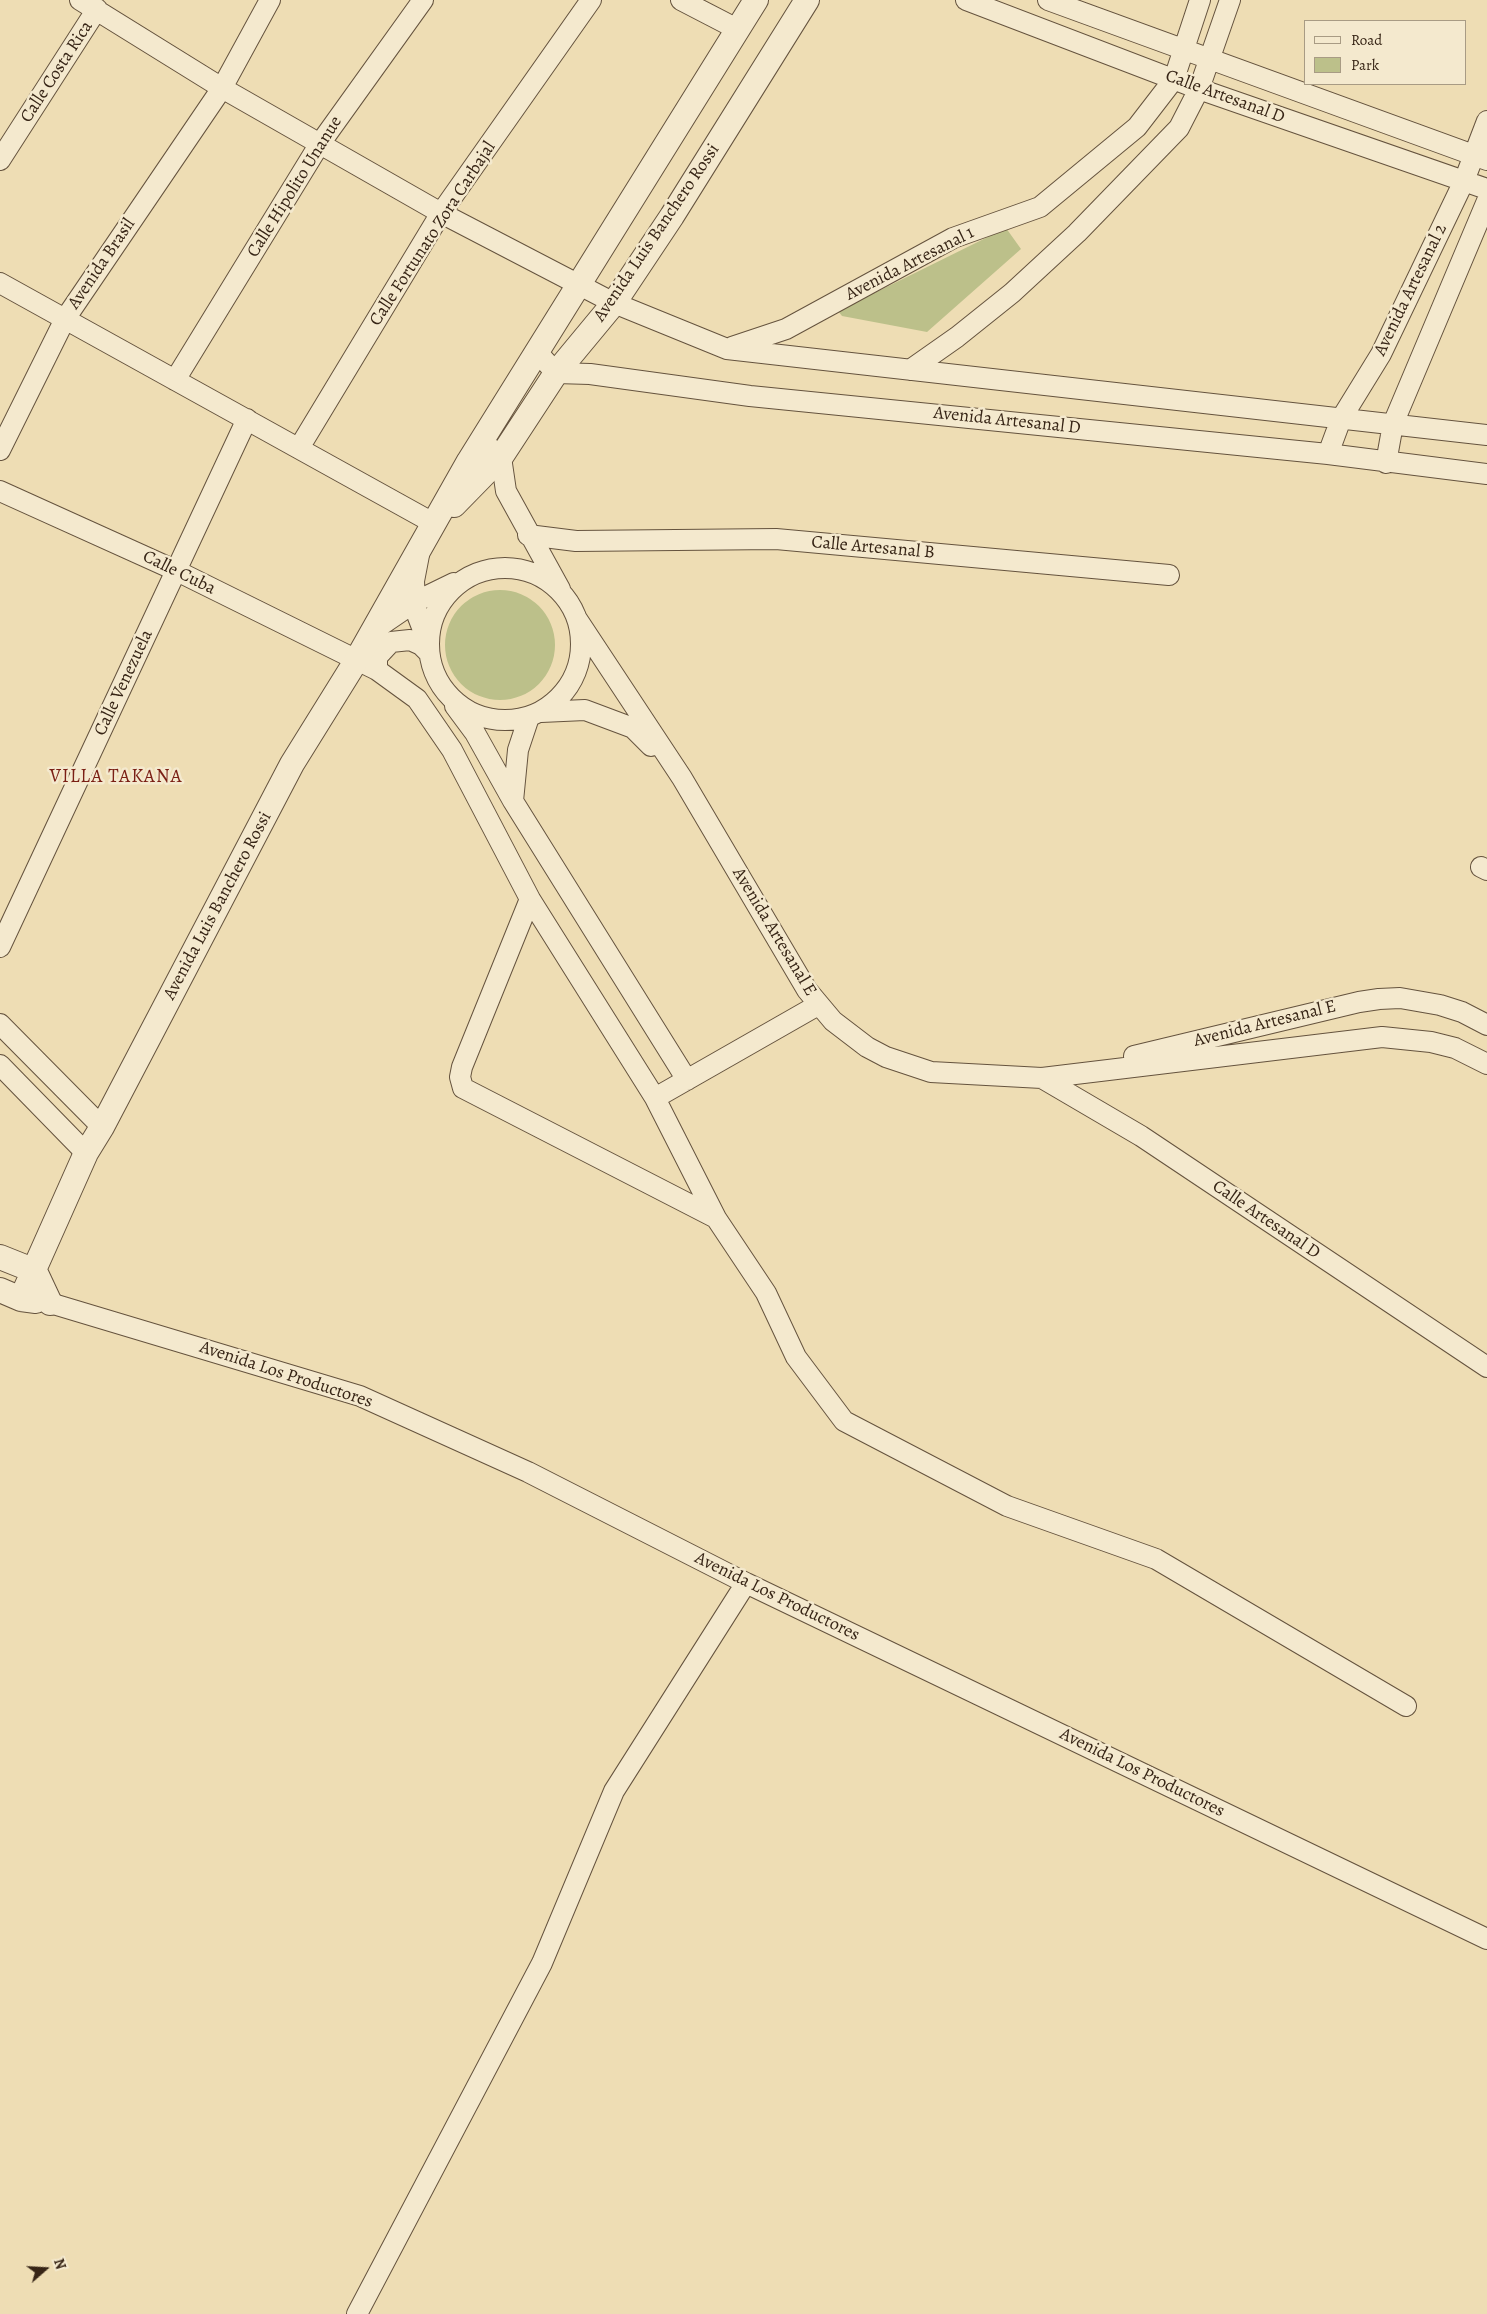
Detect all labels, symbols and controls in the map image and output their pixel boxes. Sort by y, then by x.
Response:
street label: Calle Costa Rica [16,17,98,127]
legend [1304,20,1467,85]
text: Road [1351,30,1382,50]
text: Park [1351,55,1379,75]
street label: Calle Artesanal D [1162,65,1288,129]
street label: Calle Hipolito Unanue [243,112,347,262]
street label: Calle Fortunato Zora Carbajal [365,138,501,330]
street label: Avenida Luis Banchero Rossi [589,140,725,326]
street label: Avenida Brasil [64,214,140,314]
street label: Avenida Artesanal 2 [1370,221,1452,359]
street label: Avenida Artesanal 1 [842,222,978,306]
street label: Avenida Artesanal D [932,403,1082,439]
street label: Calle Artesanal B [810,532,936,564]
street label: Calle Cuba [139,546,219,600]
street label: Calle Venezuela [90,627,158,739]
district label: VILLA TAKANA [48,766,184,788]
street label: Avenida Luis Banchero Rossi [159,808,277,1004]
street label: Avenida Artesanal E [727,864,821,1000]
street label: Avenida Artesanal E [1192,996,1338,1052]
street label: Calle Artesanal D [1208,1176,1324,1264]
street label: Avenida Los Productores [197,1337,375,1413]
street label: Avenida Los Productores [691,1548,863,1646]
street label: Avenida Los Productores [1056,1724,1228,1822]
north arrow [20,2244,70,2294]
text: N [49,2256,70,2272]

